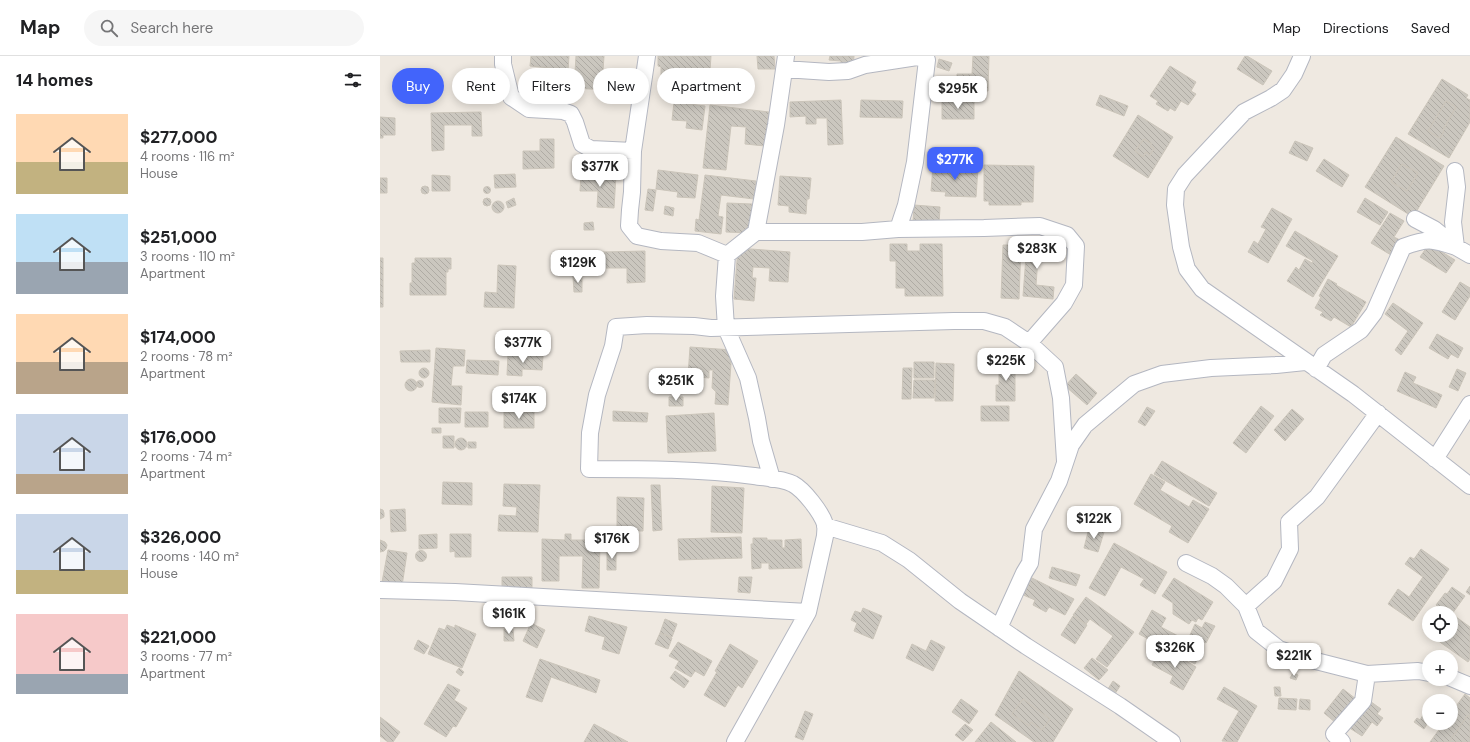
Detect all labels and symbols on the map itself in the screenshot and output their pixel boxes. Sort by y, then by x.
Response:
pin: $295K [930,76,986,110]
pin: $277K [927,147,983,181]
pin: $377K [572,154,628,188]
pin: $283K [1009,236,1065,270]
pin: $129K [550,250,606,284]
pin: $377K [495,330,551,364]
pin: $225K [978,348,1034,382]
pin: $251K [648,368,704,402]
pin: $174K [491,386,547,420]
pin: $122K [1066,506,1122,540]
pin: $176K [584,526,640,560]
pin: $161K [481,601,537,635]
pin: $326K [1147,635,1203,669]
pin: $221K [1266,643,1322,677]

